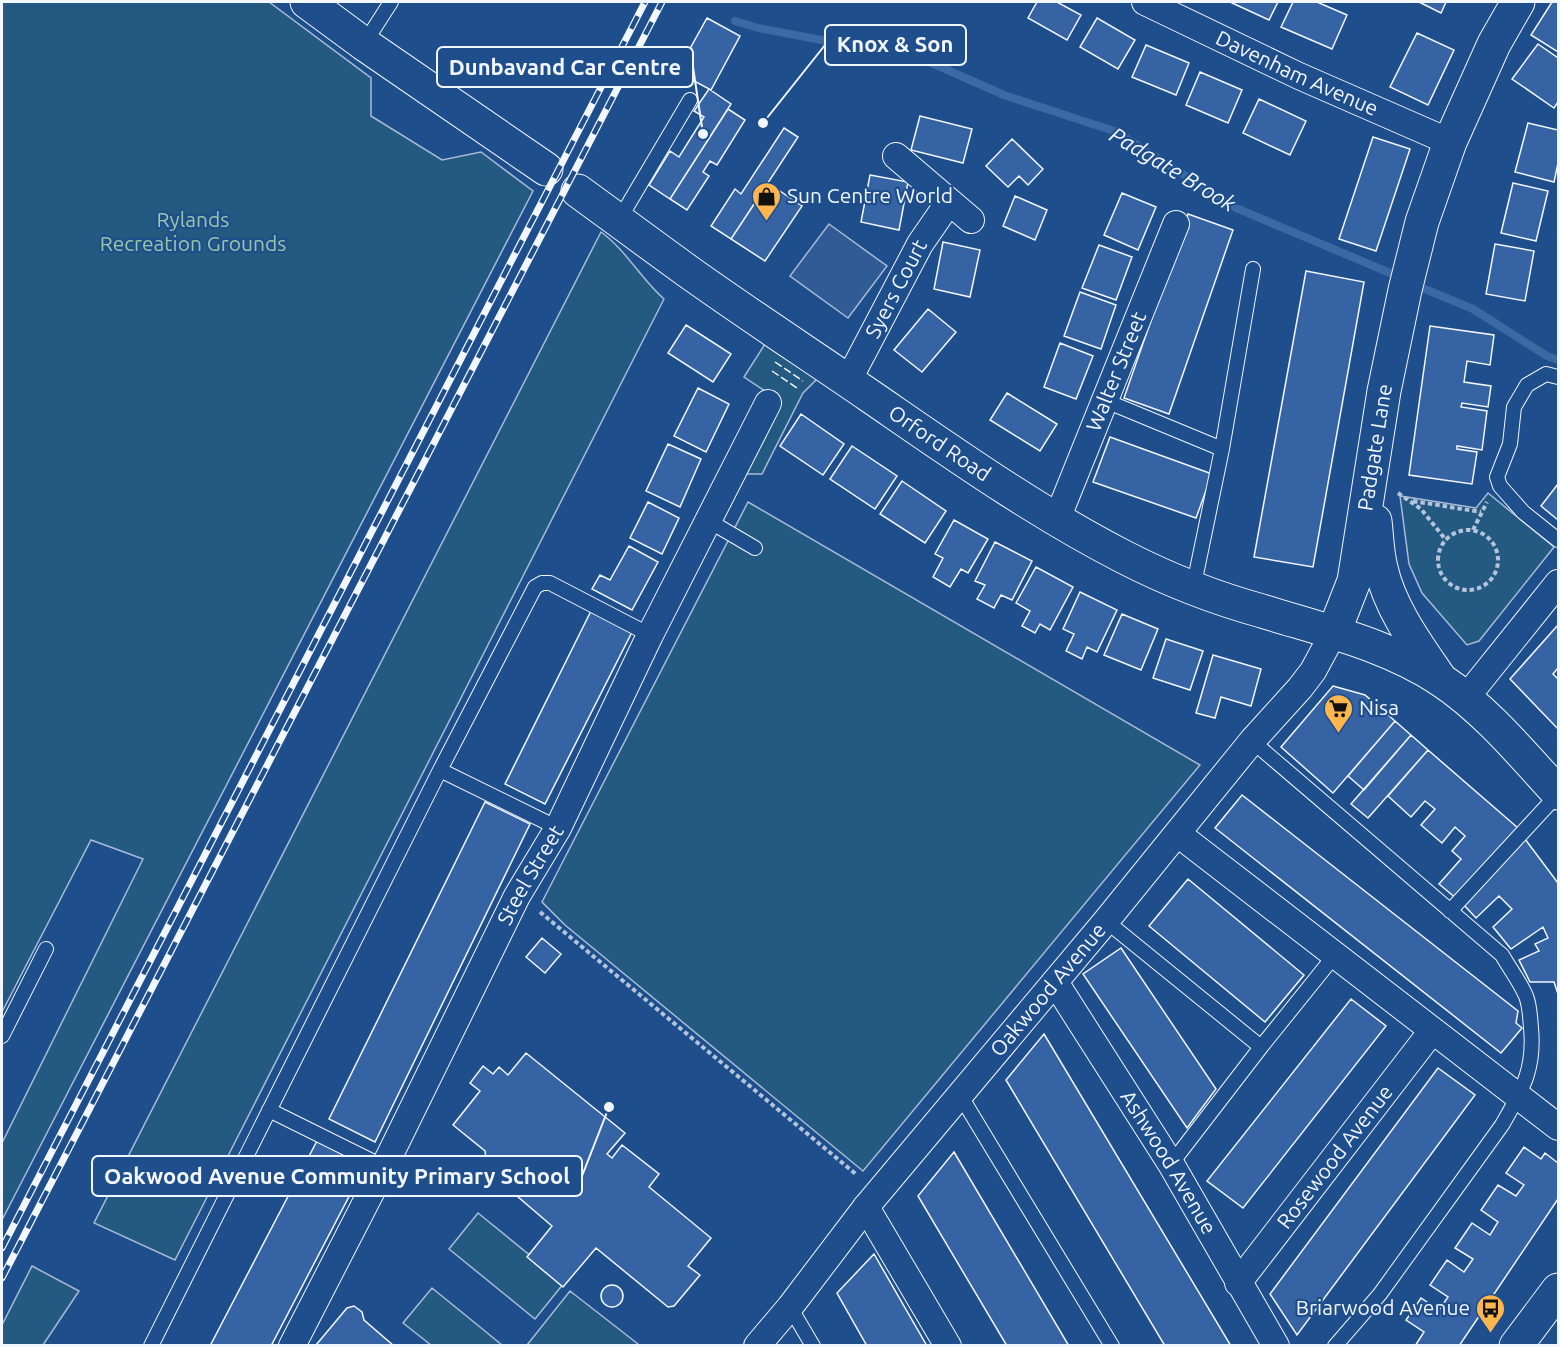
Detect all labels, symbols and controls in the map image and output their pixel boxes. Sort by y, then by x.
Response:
callout: Knox & Son [825,25,966,65]
street label: Davenham Avenue [1212,25,1382,120]
text: Knox & Son [837,31,953,56]
callout: Dunbavand Car Centre [437,47,693,87]
text: Dunbavand Car Centre [449,54,681,79]
water label: Padgate Brook [1106,121,1241,216]
shop icon: Sun Centre World [750,180,782,222]
place label: Sun Centre World [787,183,953,207]
park label: Rylands Recreation Grounds [100,207,286,255]
street label: Syers Court [860,235,931,342]
street label: Walter Street [1081,308,1150,434]
street label: Padgate Lane [1352,382,1396,512]
street label: Orford Road [884,400,996,486]
supermarket icon: Nisa [1322,692,1354,734]
place label: Nisa [1359,695,1399,719]
street label: Steel Street [492,820,568,929]
street label: Oakwood Avenue [985,918,1110,1061]
street label: Rosewood Avenue [1271,1080,1397,1233]
street label: Ashwood Avenue [1116,1086,1222,1238]
callout: Oakwood Avenue Community Primary School [92,1156,582,1196]
text: Oakwood Avenue Community Primary School [104,1163,570,1188]
bus stop icon: Briarwood Avenue [1475,1292,1507,1334]
place label: Briarwood Avenue [1296,1295,1470,1319]

